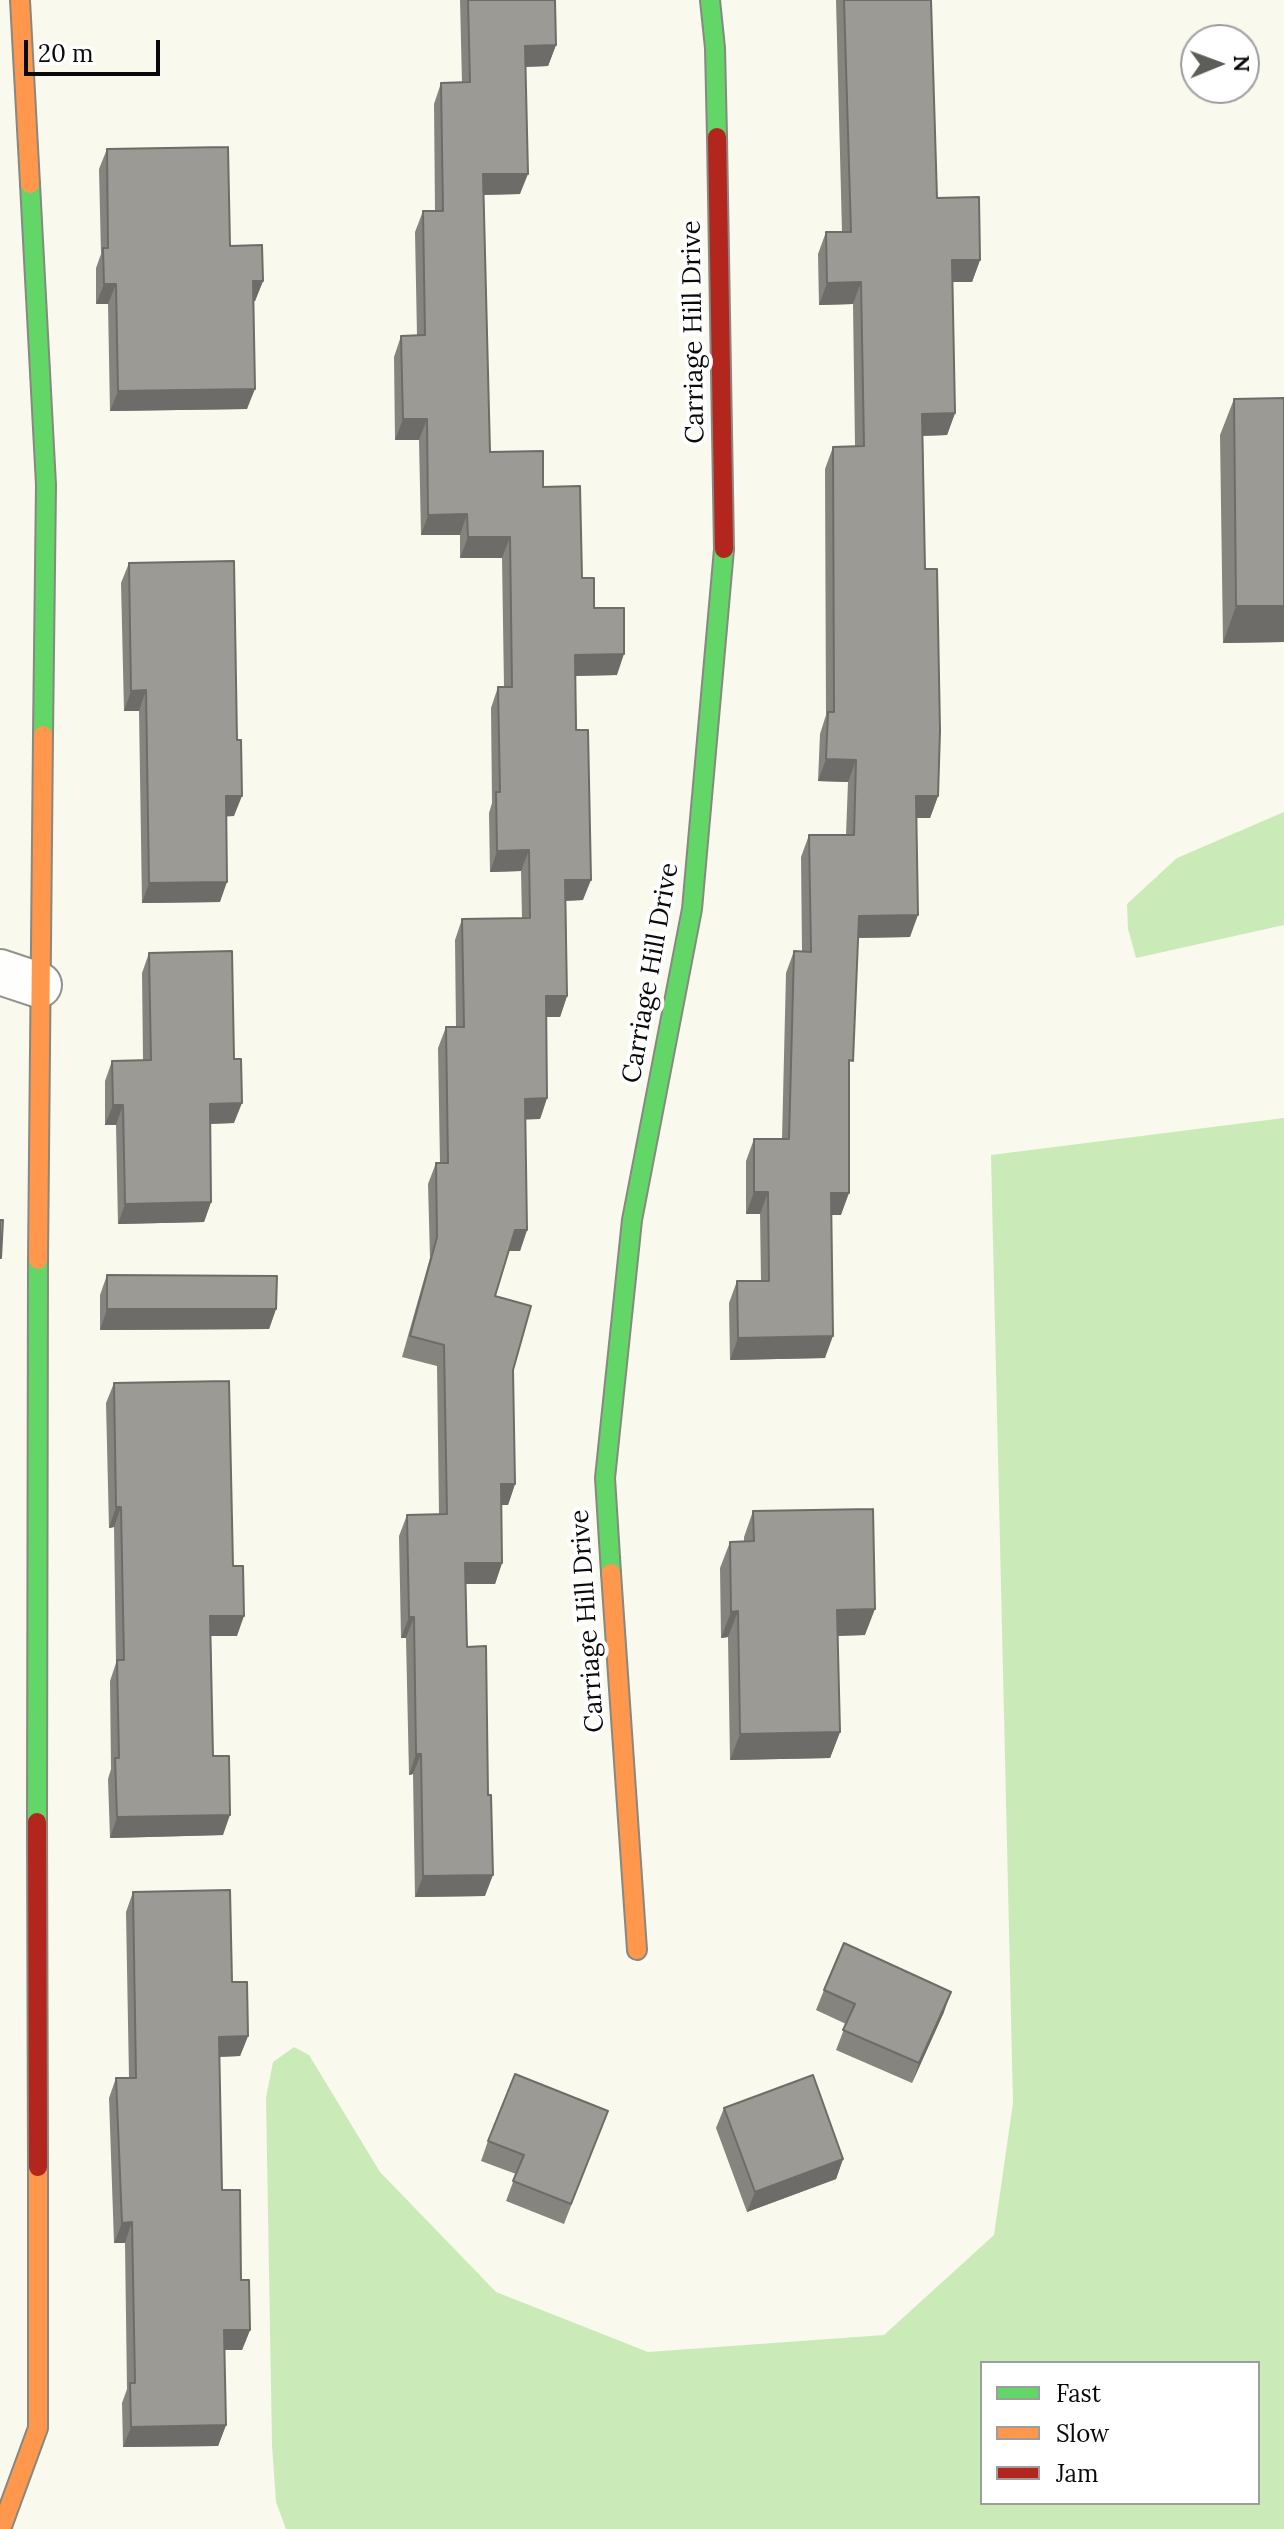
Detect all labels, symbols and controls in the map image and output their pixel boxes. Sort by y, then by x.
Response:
scale bar [28,24,164,74]
north arrow [1180,24,1260,104]
text: 20 m [38,38,94,69]
text: N [1228,55,1256,72]
street label: Carriage Hill Drive [676,220,712,444]
street label: Carriage Hill Drive [616,860,686,1086]
street label: Carriage Hill Drive [565,1508,611,1734]
legend [980,2361,1260,2505]
text: Fast [1056,2378,1101,2409]
text: Slow [1056,2418,1109,2449]
text: Jam [1056,2458,1098,2489]

